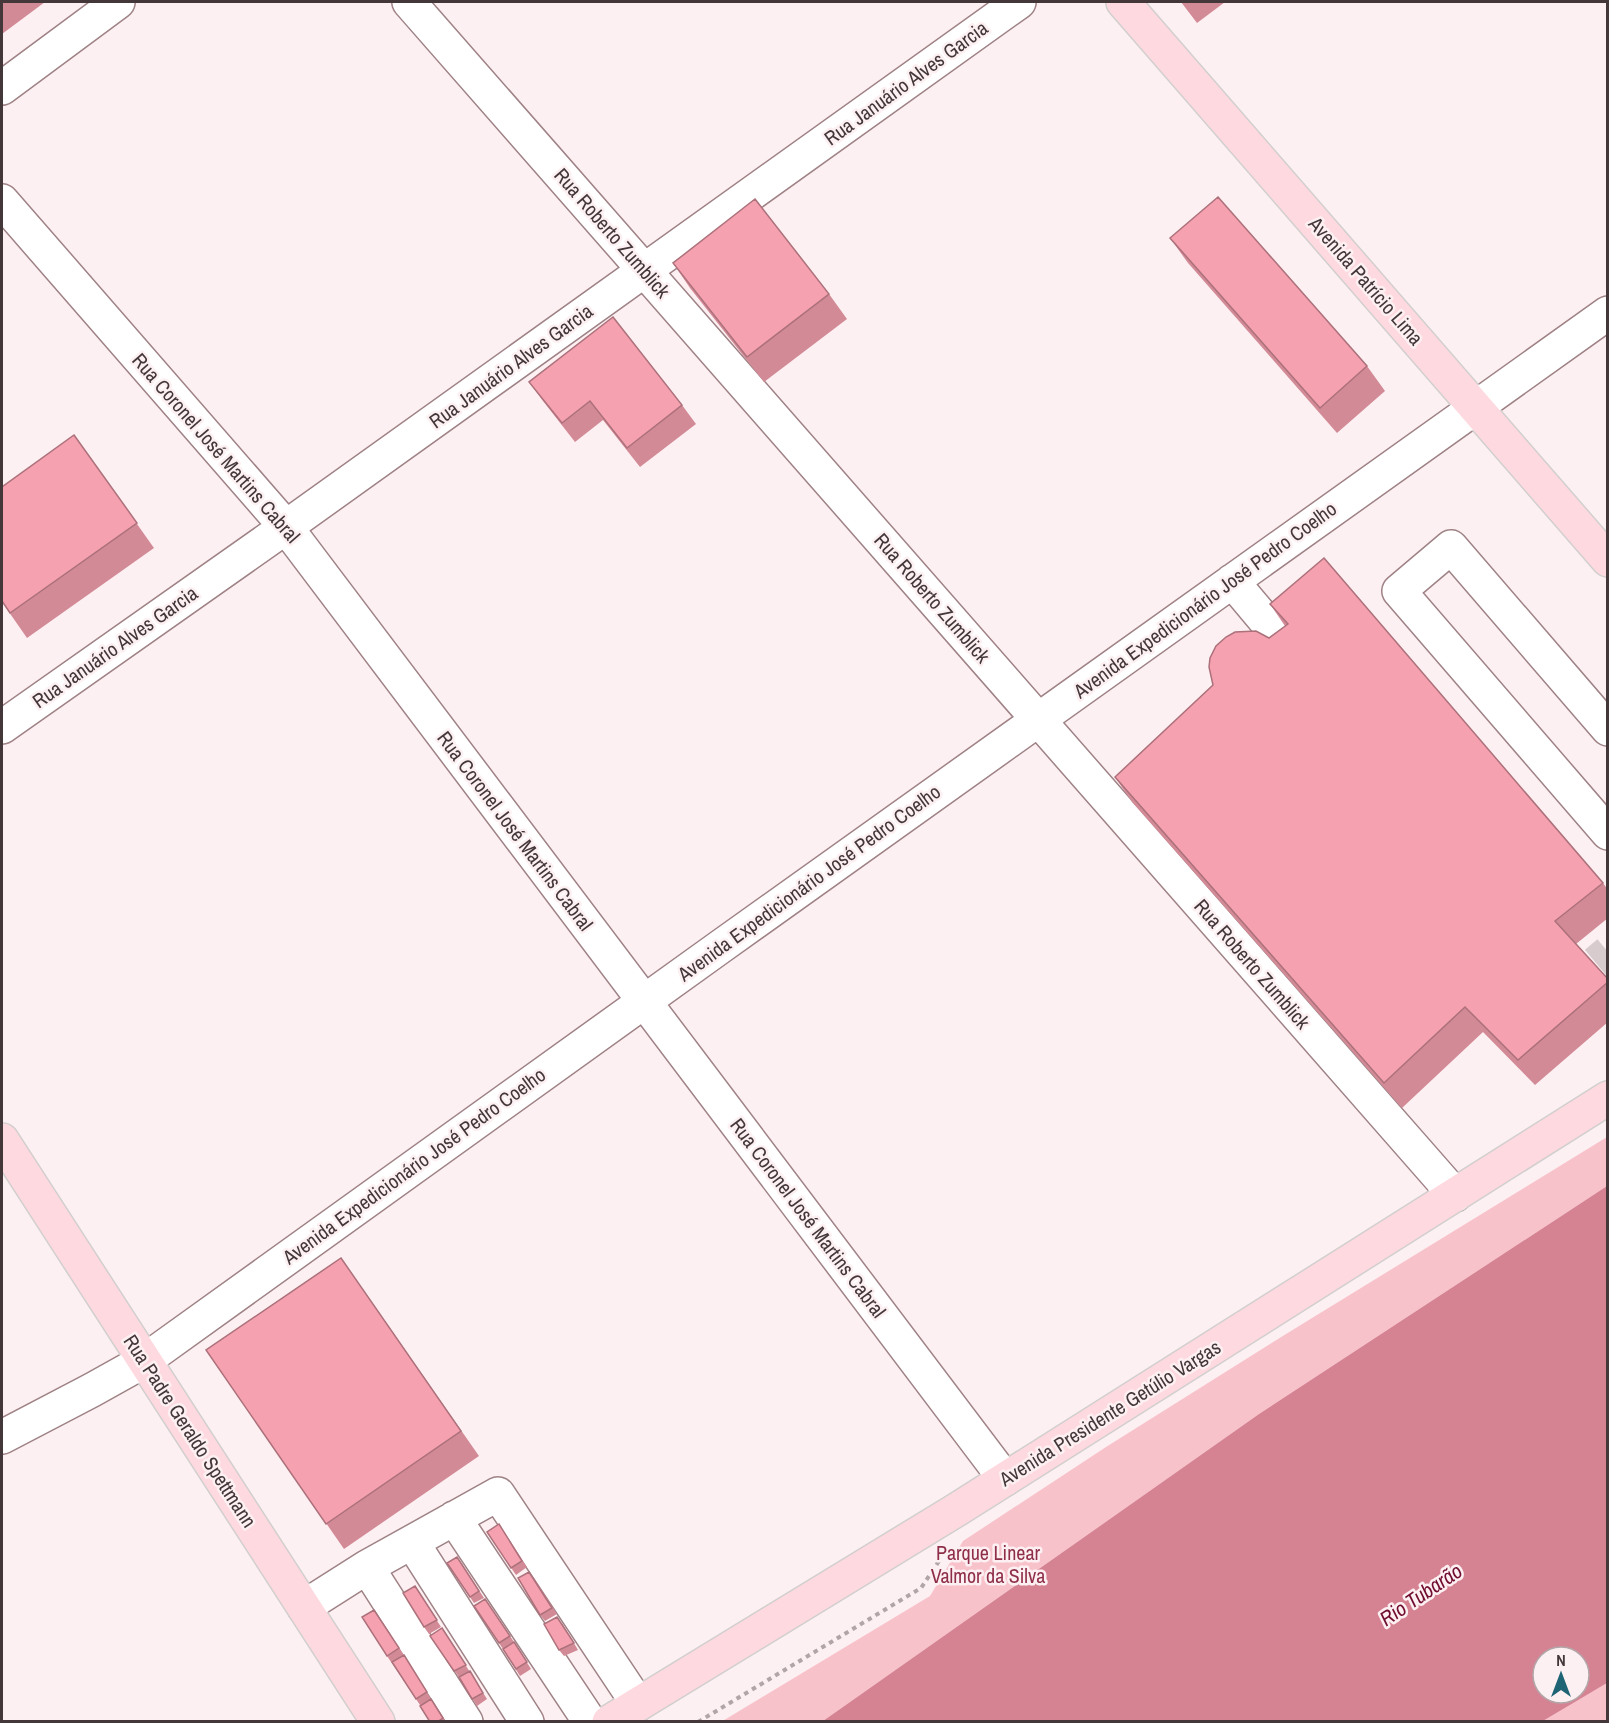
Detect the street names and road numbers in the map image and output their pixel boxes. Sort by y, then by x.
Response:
street label: Rua Januário Alves Garcia [818,14,993,151]
street label: Rua Roberto Zumblick [548,162,677,304]
street label: Avenida Patrício Lima [1302,210,1430,351]
street label: Rua Januário Alves Garcia [423,297,598,434]
street label: Rua Coronel José Martins Cabral [126,347,306,548]
street label: Avenida Expedicionário José Pedro Coelho [1067,495,1342,705]
street label: Rua Roberto Zumblick [868,527,997,669]
street label: Rua Januário Alves Garcia [27,579,203,714]
street label: Rua Coronel José Martins Cabral [431,725,599,936]
street label: Avenida Expedicionário José Pedro Coelho [671,778,946,988]
street label: Rua Roberto Zumblick [1188,893,1317,1035]
street label: Avenida Expedicionário José Pedro Coelho [276,1061,551,1271]
street label: Rua Coronel José Martins Cabral [724,1112,892,1323]
street label: Rua Padre Geraldo Spettmann [118,1329,263,1533]
street label: Avenida Presidente Getúlio Vargas [993,1333,1226,1493]

